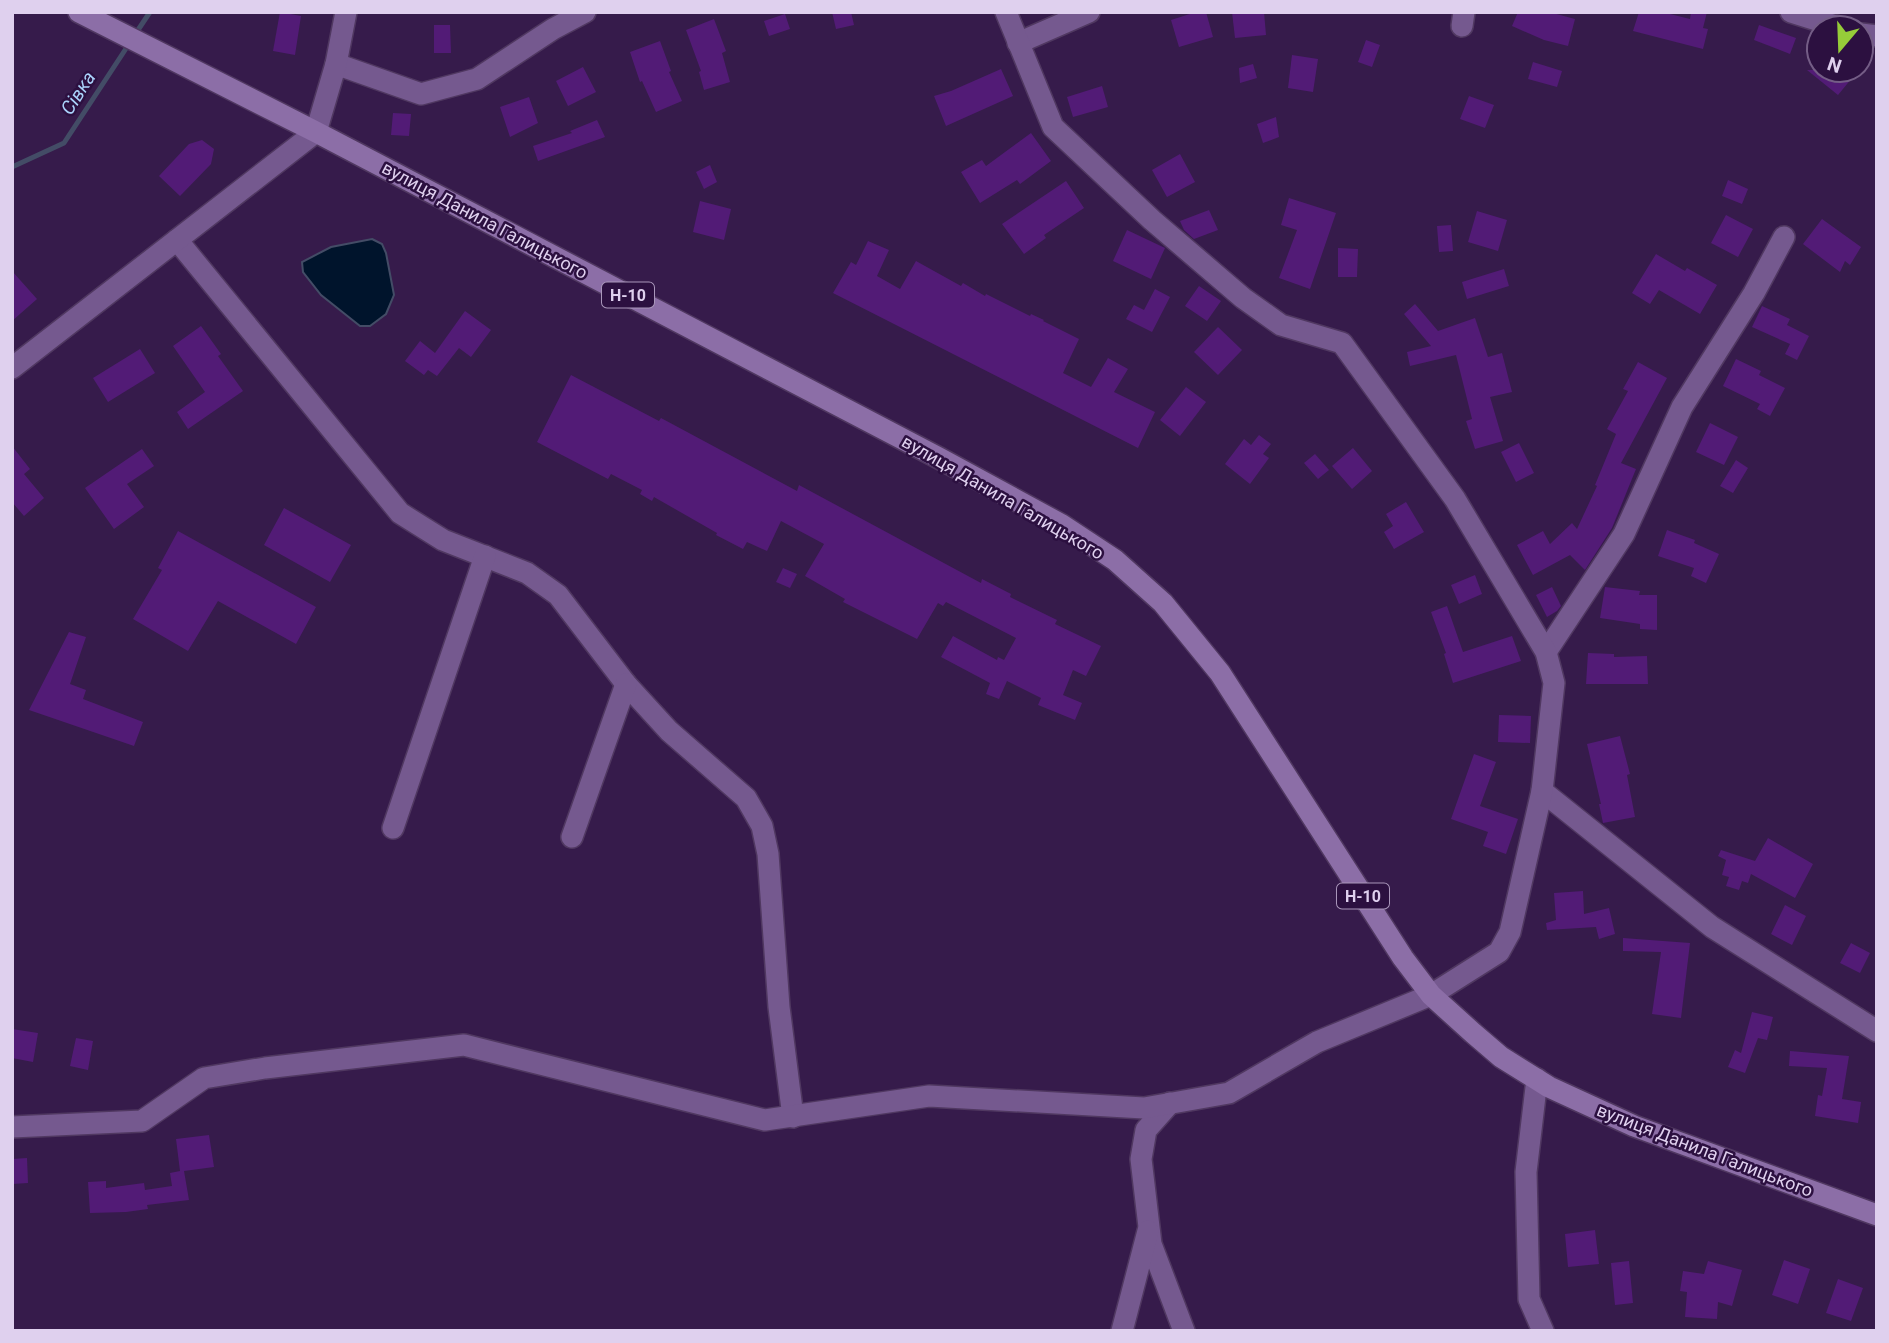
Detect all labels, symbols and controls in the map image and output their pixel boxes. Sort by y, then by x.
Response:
north arrow [1805,14,1875,84]
text: N [1825,52,1845,78]
water label: Сівка [56,67,100,119]
street label: вулиця Данила Галицького [379,157,591,283]
road number: Н-10 [602,282,654,308]
street label: вулиця Данила Галицького [898,430,1108,564]
road number: Н-10 [1337,884,1389,908]
street label: вулиця Данила Галицького [1594,1099,1816,1201]

